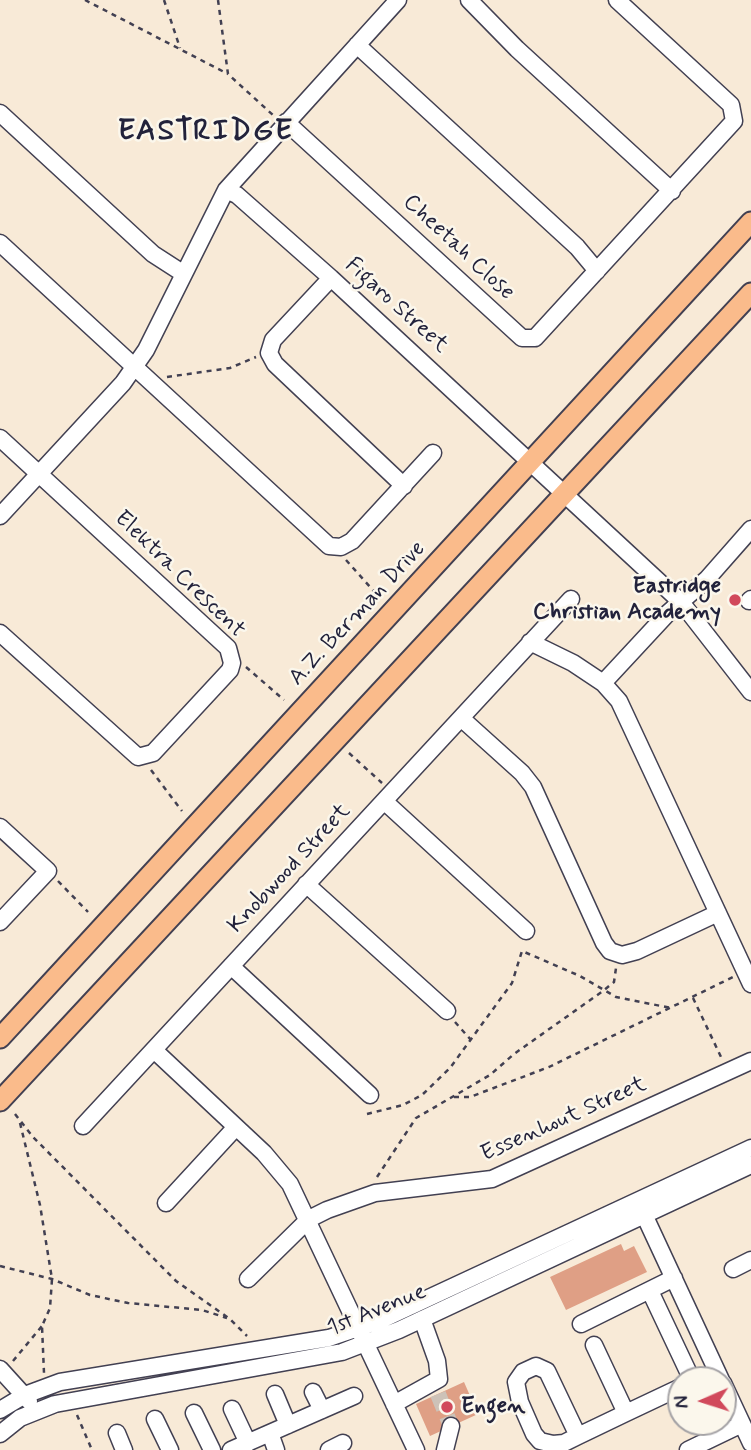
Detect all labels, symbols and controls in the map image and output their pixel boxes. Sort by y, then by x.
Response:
district label: EASTRIDGE [118,115,294,151]
street label: Cheetah Close [396,189,520,307]
street label: Figaro Street [339,252,453,360]
street label: Elektra Crescent [108,506,250,644]
street label: A.Z. Berman Drive [284,536,432,692]
place label: Eastridge Christian Academy [533,573,721,627]
marker: Eastridge Christian Academy [727,592,743,608]
street label: Knobwood Street [223,798,357,940]
street label: Essenhout Street [477,1071,651,1169]
street label: 1st Avenue [323,1279,431,1343]
north arrow [667,1366,737,1436]
place label: Engen [461,1393,525,1421]
text: N [670,1395,695,1409]
marker: Engen [439,1399,455,1415]

